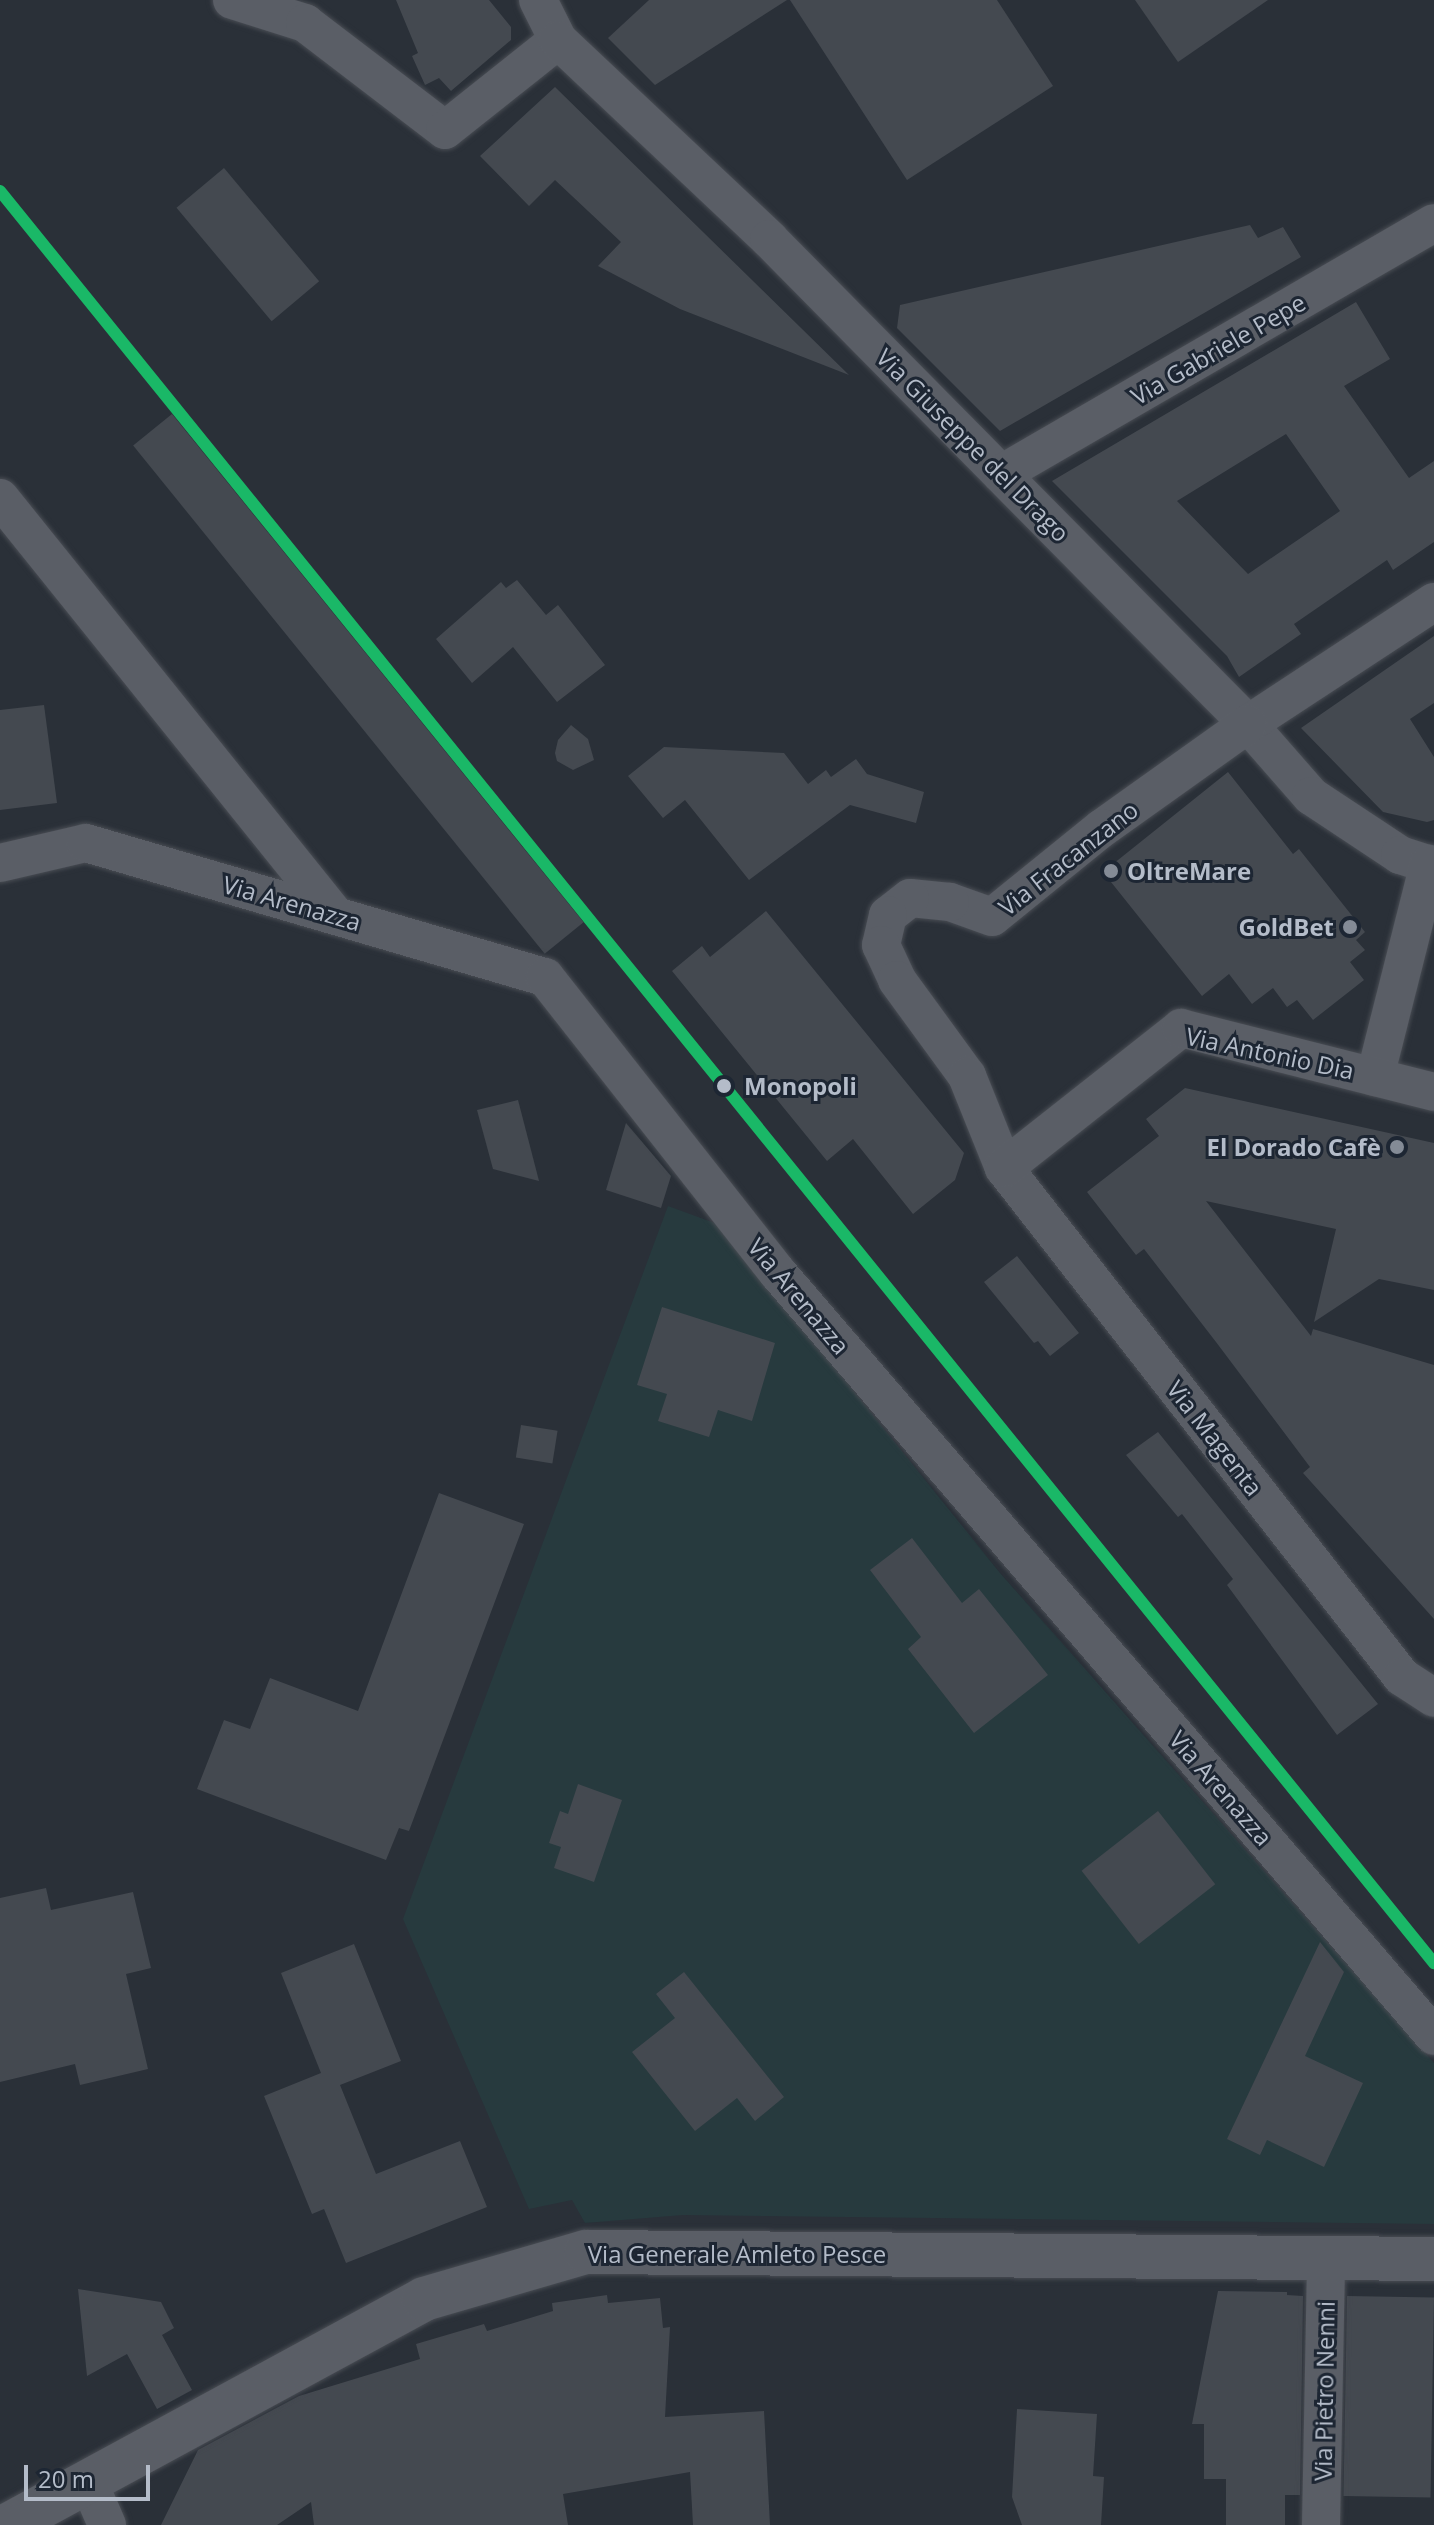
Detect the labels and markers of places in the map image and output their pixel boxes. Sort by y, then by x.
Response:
place label: OltreMare [1127,857,1251,885]
marker: OltreMare [1102,862,1120,880]
place label: GoldBet [1239,913,1334,941]
marker: GoldBet [1341,918,1359,936]
place label: Monopoli [744,1072,857,1100]
marker: Monopoli [711,1073,737,1099]
place label: El Dorado Cafè [1206,1133,1381,1161]
marker: El Dorado Cafè [1388,1138,1406,1156]

